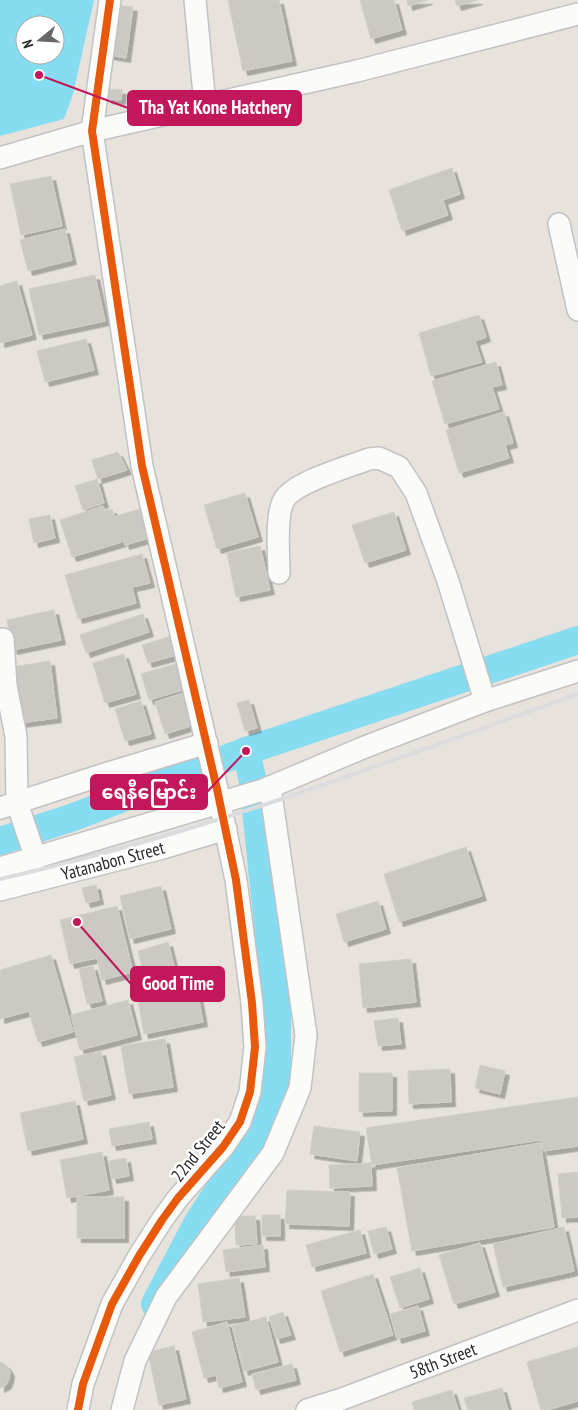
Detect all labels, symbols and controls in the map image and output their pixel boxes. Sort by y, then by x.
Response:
north arrow [15,15,65,65]
text: N [18,38,37,50]
callout: Tha Yat Kone Hatchery [128,91,301,125]
text: Tha Yat Kone Hatchery [139,95,292,119]
callout: ရေနီမြောင်း [91,775,207,809]
text: ရေနီမြောင်း [101,779,197,808]
street label: Yatanabon Street [59,836,167,885]
callout: Good Time [131,967,224,1001]
text: Good Time [142,971,214,995]
street label: 22nd Street [166,1115,230,1186]
street label: 58th Street [406,1337,480,1384]

